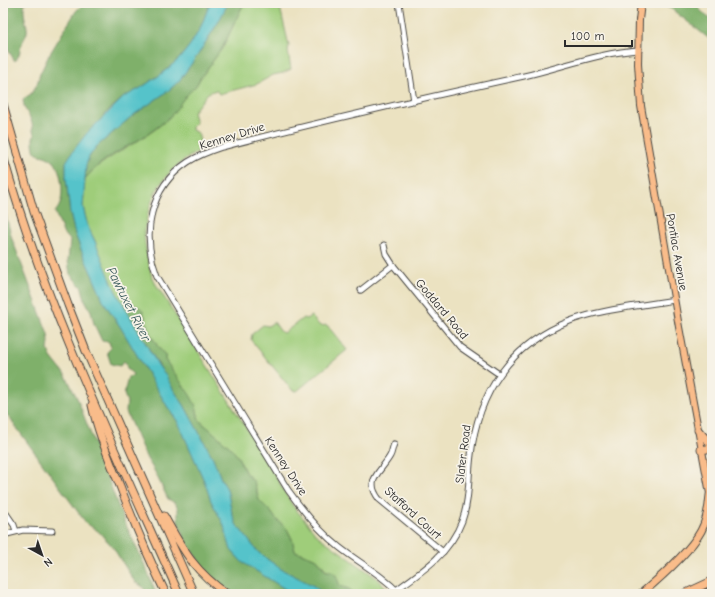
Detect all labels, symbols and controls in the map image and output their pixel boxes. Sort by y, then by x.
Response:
scale bar [565,22,632,48]
text: 100 m [571,29,604,43]
street label: Kenney Drive [198,119,266,153]
street label: Pontiac Avenue [663,212,691,292]
water label: Pawtuxet River [104,264,155,344]
street label: Goddard Road [413,276,471,342]
street label: Slater Road [452,424,474,484]
street label: Kenney Drive [262,434,310,498]
street label: Stafford Court [382,484,445,543]
north arrow [22,535,62,575]
text: N [41,555,55,570]

